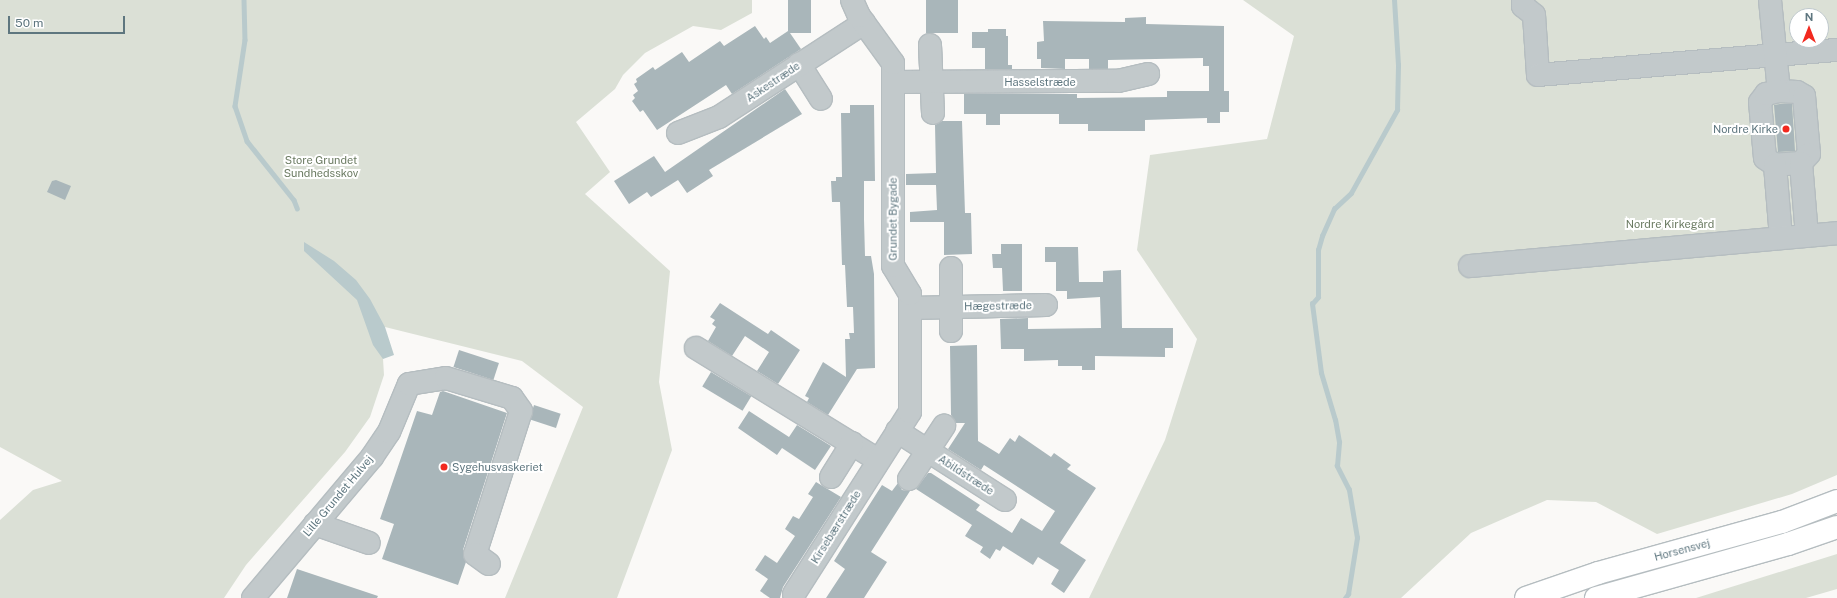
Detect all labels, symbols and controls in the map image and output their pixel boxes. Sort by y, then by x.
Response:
scale bar [10,8,127,34]
north arrow [1789,8,1829,48]
text: N [1805,11,1813,23]
text: 50 m [15,16,43,30]
street label: Askestræde [744,59,802,105]
street label: Hasselstræde [1004,75,1076,89]
place label: Nordre Kirke [1713,122,1778,136]
marker: Nordre Kirke [1781,124,1791,134]
park label: Store Grundet Sundhedsskov [284,154,358,180]
street label: Grundet Bygade [886,177,900,261]
park label: Nordre Kirkegård [1626,217,1714,231]
street label: Hægestræde [964,299,1032,313]
street label: Abildstræde [936,452,996,498]
street label: Lille Grundet Hulvej [300,453,376,539]
place label: Sygehusvaskeriet [452,460,543,474]
marker: Sygehusvaskeriet [439,462,449,472]
street label: Kirsebærstræde [808,488,864,566]
street label: Horsensvej [1653,536,1711,564]

